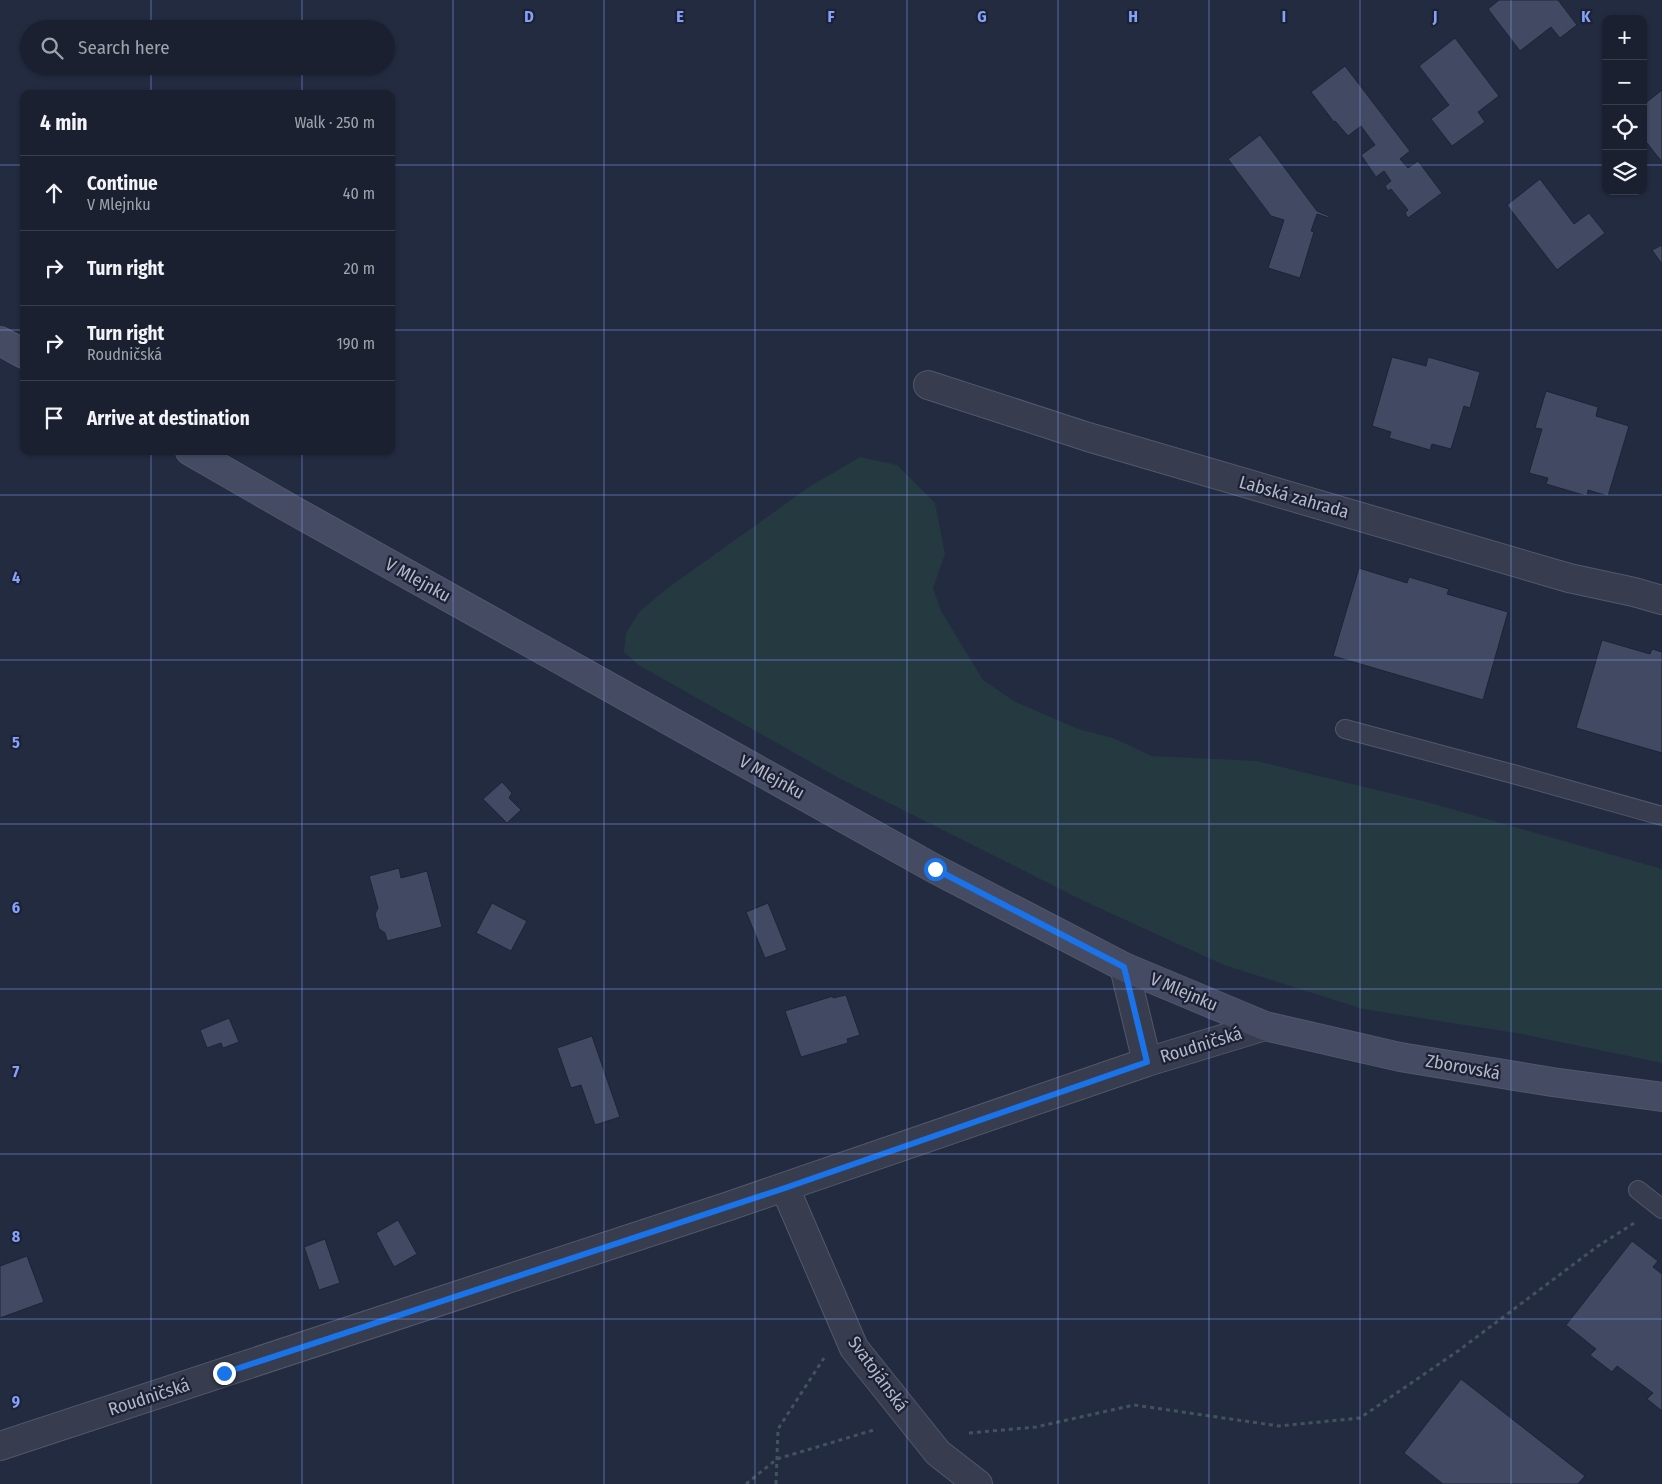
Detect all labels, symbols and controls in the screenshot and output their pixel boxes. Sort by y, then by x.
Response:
text: D [524,7,534,26]
text: E [676,7,684,26]
text: F [827,7,835,26]
text: G [977,7,987,26]
text: H [1128,7,1138,26]
text: I [1282,7,1286,26]
text: J [1432,7,1437,26]
text: K [1581,7,1591,26]
map controls [1602,15,1647,195]
button: + [1602,15,1647,60]
search box [20,20,395,75]
icon: search [38,34,66,62]
text: Search here [78,36,170,59]
button: − [1602,60,1647,105]
button: locate [1602,105,1647,150]
text: 4 min [40,110,88,136]
text: Walk · 250 m [294,113,375,132]
button: layers [1602,150,1647,195]
text: Continue [87,172,158,195]
icon: ahead [40,179,68,207]
text: 40 m [343,184,375,203]
text: V Mlejnku [87,195,151,214]
icon: right [40,254,68,282]
text: Turn right [87,257,164,280]
text: 20 m [344,259,375,278]
text: Turn right [87,322,164,345]
icon: right [40,329,68,357]
text: 190 m [337,334,375,353]
text: Roudničská [87,345,162,364]
icon: arrive [40,404,68,432]
text: Arrive at destination [87,407,250,430]
street label: Labská zahrada [1237,471,1352,523]
street label: V Mlejnku [381,553,455,607]
text: 4 [12,568,20,587]
text: 5 [12,733,20,752]
street label: V Mlejnku [735,750,809,804]
route start [924,858,947,881]
text: 6 [12,898,20,917]
street label: V Mlejnku [1147,968,1221,1016]
street label: Roudničská [1157,1022,1245,1068]
street label: Zborovská [1424,1050,1502,1084]
text: 7 [13,1062,20,1081]
text: 8 [12,1227,21,1246]
street label: Svatojánská [843,1332,913,1416]
route end [213,1362,236,1385]
street label: Roudničská [105,1373,193,1421]
text: 9 [12,1392,20,1411]

